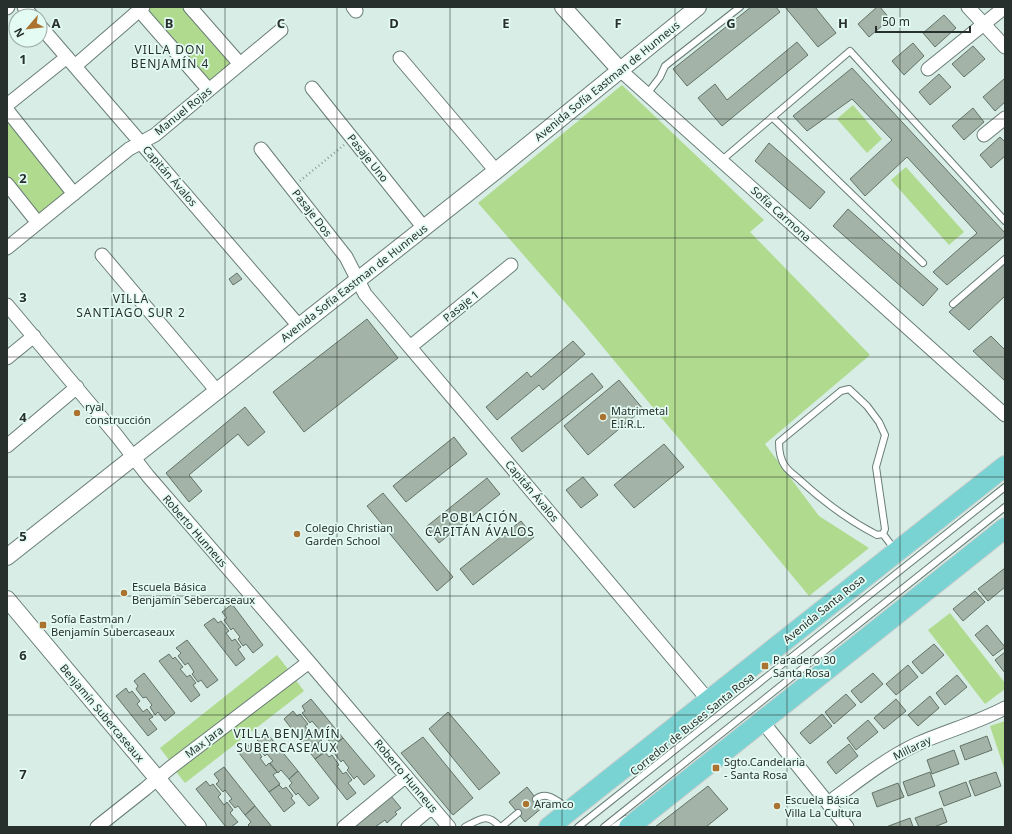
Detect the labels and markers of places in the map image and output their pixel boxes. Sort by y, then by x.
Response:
place label: ryal construcción [85,399,151,427]
place label: Matrimetal E.I.R.L. [611,403,668,431]
marker: ryal construcción [72,408,82,418]
marker: Matrimetal E.I.R.L. [598,412,608,422]
place label: Colegio Christian Garden School [305,520,393,548]
marker: Colegio Christian Garden School [292,529,302,539]
place label: Escuela Básica Benjamín Sebercaseaux [132,579,255,607]
marker: Escuela Básica Benjamín Sebercaseaux [119,588,129,598]
place label: Sofía Eastman / Benjamín Subercaseaux [51,611,175,639]
marker: Sofía Eastman / Benjamín Subercaseaux [38,620,48,630]
place label: Paradero 30 Santa Rosa [773,652,836,680]
marker: Paradero 30 Santa Rosa [760,661,770,671]
place label: Sgto.Candelaria - Santa Rosa [724,754,805,782]
marker: Sgto.Candelaria - Santa Rosa [711,763,721,773]
place label: Escuela Básica Villa La Cultura [785,792,862,820]
place label: Aramco [534,796,574,811]
marker: Aramco [521,799,531,809]
marker: Escuela Básica Villa La Cultura [772,801,782,811]

